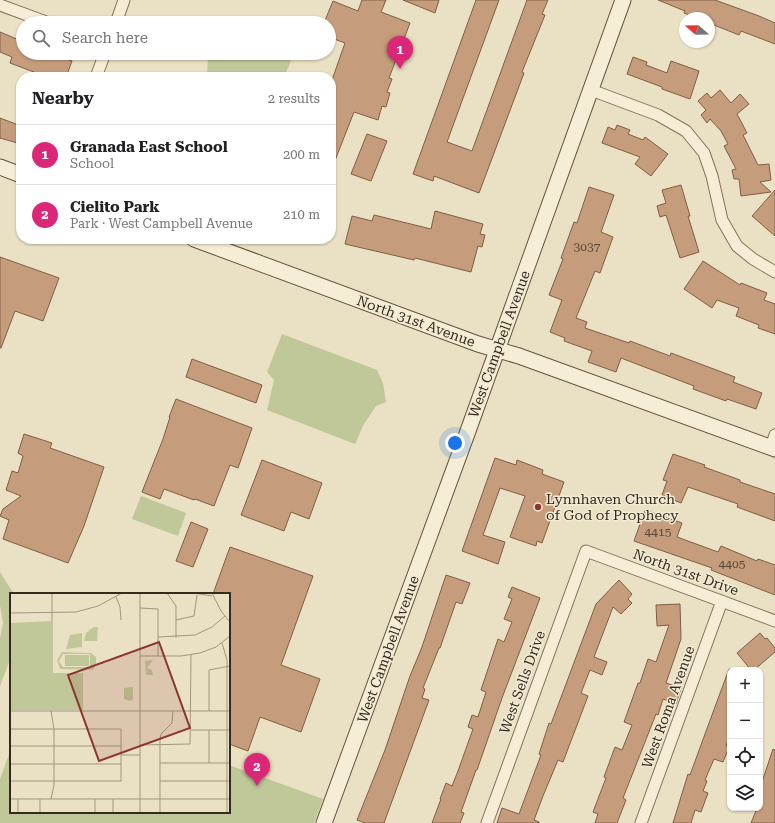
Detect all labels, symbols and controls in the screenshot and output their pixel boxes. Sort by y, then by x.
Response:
north arrow [679,12,715,48]
search box [16,16,336,60]
icon: search [30,27,52,49]
text: Search here [62,29,148,47]
pin: 1 [387,36,413,69]
text: Nearby [32,88,94,108]
text: 2 results [268,91,320,106]
text: Granada East School [70,138,228,156]
text: 1 [41,147,49,162]
text: 200 m [283,147,320,162]
text: School [70,156,114,171]
text: Cielito Park [70,198,160,216]
text: 2 [41,207,49,222]
text: 210 m [283,207,320,222]
text: Park · West Campbell Avenue [70,216,253,231]
house number: 3037 [574,240,601,254]
street label: West Campbell Avenue [465,268,533,420]
street label: North 31st Avenue [355,292,478,350]
your location [445,433,465,453]
place label: Lynnhaven Church of God of Prophecy [546,491,679,523]
marker: Lynnhaven Church of God of Prophecy [533,502,543,512]
house number: 4415 [645,525,672,539]
street label: North 31st Drive [631,545,741,599]
house number: 4405 [719,557,746,571]
street label: West Campbell Avenue [354,573,422,725]
inset map [10,593,230,813]
street label: West Sells Drive [496,628,548,736]
street label: West Roma Avenue [638,643,698,770]
map controls [727,667,763,811]
button: + [727,667,763,703]
button: − [727,703,763,739]
button: locate [727,739,763,775]
pin: 2 [244,753,270,786]
button: layers [727,775,763,811]

